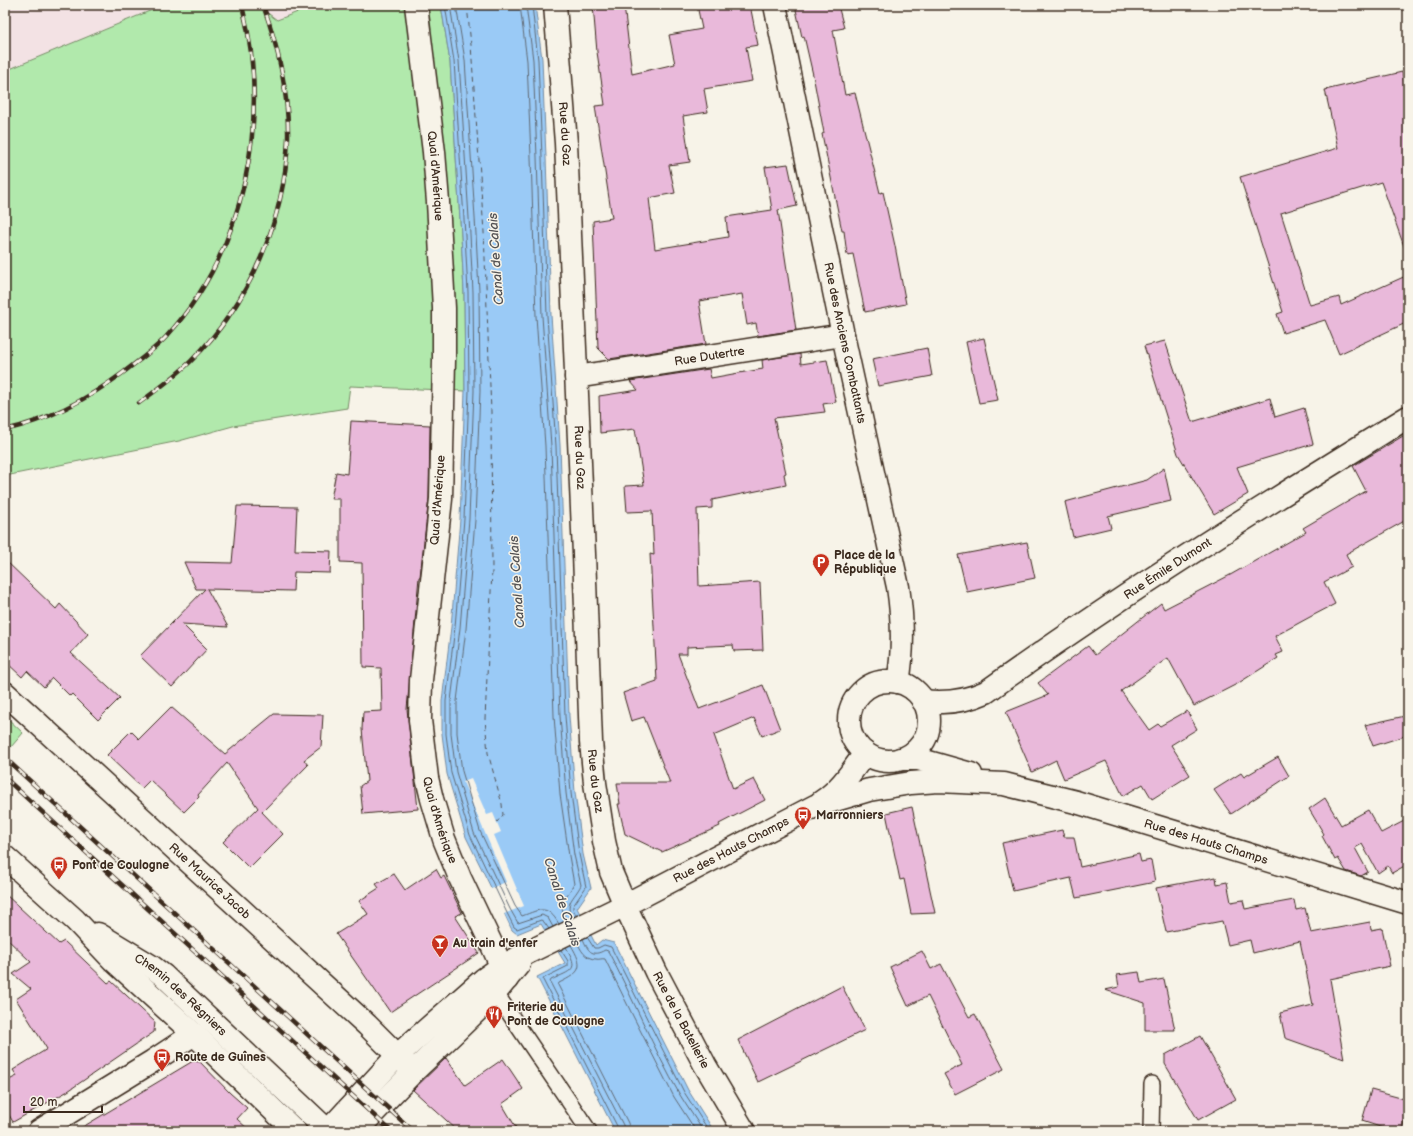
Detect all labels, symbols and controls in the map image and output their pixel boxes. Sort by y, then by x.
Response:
street label: Rue du Gaz [555,101,574,166]
street label: Quai d'Amérique [424,130,447,221]
water label: Canal de Calais [485,212,507,306]
street label: Rue des Anciens Combattants [821,261,870,425]
street label: Rue Dutertre [673,343,746,369]
street label: Rue du Gaz [571,425,589,490]
street label: Quai d'Amérique [427,455,449,545]
street label: Rue Émile Dumont [1121,534,1214,603]
water label: Canal de Calais [506,535,528,629]
place label: Place de la République [834,548,897,577]
parking icon: Place de la République [811,552,831,577]
street label: Rue du Gaz [584,748,607,814]
street label: Quai d'Amérique [419,775,461,866]
bus stop icon: Marronniers [793,805,813,830]
place label: Marronniers [816,808,883,823]
street label: Rue des Hauts Champs [670,813,792,886]
street label: Rue des Hauts Champs [1142,816,1270,867]
street label: Rue Maurice Jacob [166,840,254,922]
bus stop icon: Pont de Coulogne [49,855,69,880]
water label: Canal de Calais [540,856,584,949]
place label: Pont de Coulogne [72,858,169,873]
bar icon: Au train d'enfer [430,933,450,958]
place label: Au train d'enfer [452,936,538,951]
street label: Chemin des Régniers [132,950,230,1039]
street label: Rue de la Batellerie [650,969,713,1071]
place label: Friterie du Pont de Coulogne [507,1000,604,1029]
restaurant icon: Friterie du Pont de Coulogne [484,1004,504,1029]
bus stop icon: Route de Guînes [152,1047,172,1072]
place label: Route de Guînes [175,1050,266,1065]
scale bar [24,1088,102,1114]
text: 20 m [30,1095,57,1110]

